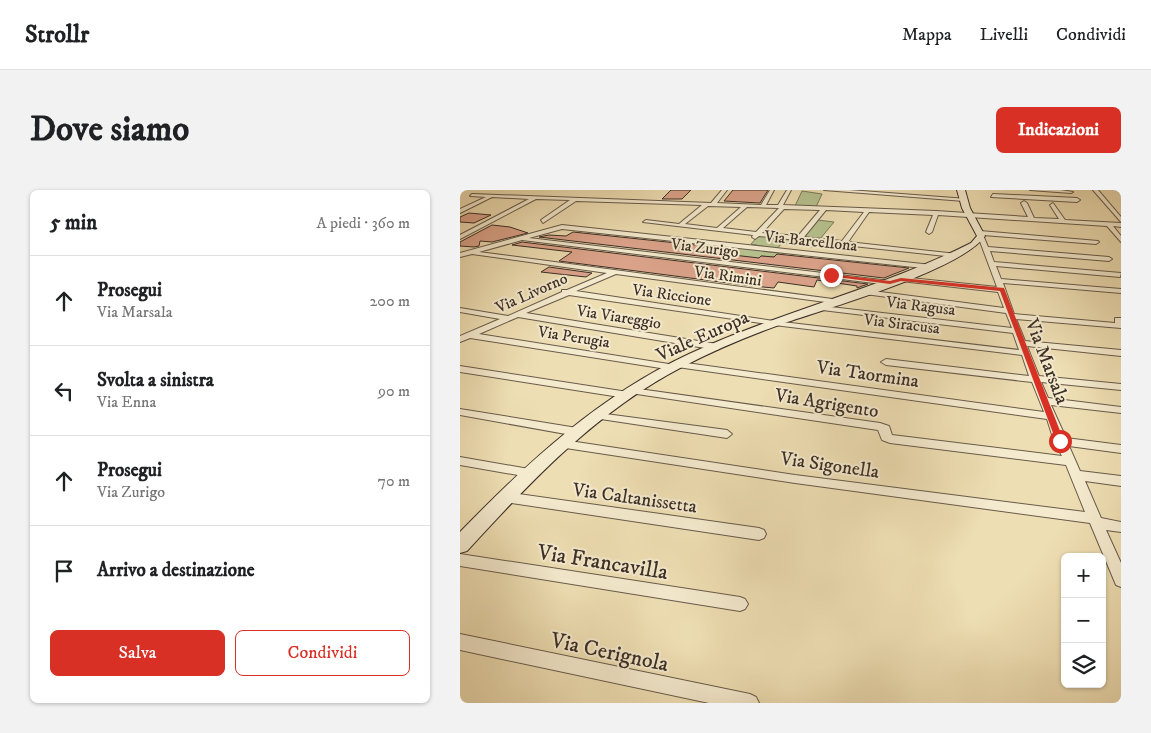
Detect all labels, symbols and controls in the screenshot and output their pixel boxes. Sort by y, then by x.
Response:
text: Strollr [25,20,89,50]
text: Mappa [902,24,952,46]
text: Livelli [980,24,1028,46]
text: Condividi [1056,24,1126,46]
button: Indicazioni [996,107,1121,153]
text: Dove siamo [30,108,189,152]
text: 5 min [50,210,97,236]
text: A piedi · 360 m [316,213,410,233]
street label: Via Barcellona [763,226,858,256]
street label: Via Zurigo [669,234,740,262]
street label: Via Rimini [692,261,763,291]
route end [820,264,843,287]
street label: Via Livorno [491,268,571,318]
text: Prosegui [97,279,162,302]
street label: Via Riccione [630,279,713,310]
icon: ahead [50,287,78,315]
text: 200 m [369,291,410,311]
street label: Via Ragusa [884,292,957,320]
street label: Via Viareggio [574,300,663,334]
text: Via Marsala [97,302,172,322]
street label: Viale Europa [652,306,753,367]
street label: Via Siracusa [862,309,941,339]
street label: Via Marsala [1019,315,1073,408]
street label: Via Perugia [536,321,611,353]
street label: Via Taormina [814,356,920,393]
text: Svolta a sinistra [97,369,214,392]
icon: left [50,377,78,405]
text: 90 m [378,381,410,401]
street label: Via Agrigento [772,384,880,423]
text: Via Enna [97,392,156,412]
route start [1049,430,1072,453]
street label: Via Sigonella [778,447,881,484]
text: Prosegui [97,459,162,482]
icon: ahead [50,467,78,495]
text: 70 m [378,471,410,491]
street label: Via Caltanissetta [570,478,698,519]
text: Via Zurigo [97,482,165,502]
street label: Via Francavilla [535,539,670,586]
map controls [1061,553,1106,688]
button: + [1061,553,1106,598]
icon: arrive [50,557,78,585]
text: Arrivo a destinazione [97,559,255,582]
button: − [1061,598,1106,643]
street label: Via Cerignola [547,627,672,678]
button: Salva [50,630,225,676]
button: Condividi [235,630,410,676]
button: layers [1061,643,1106,688]

